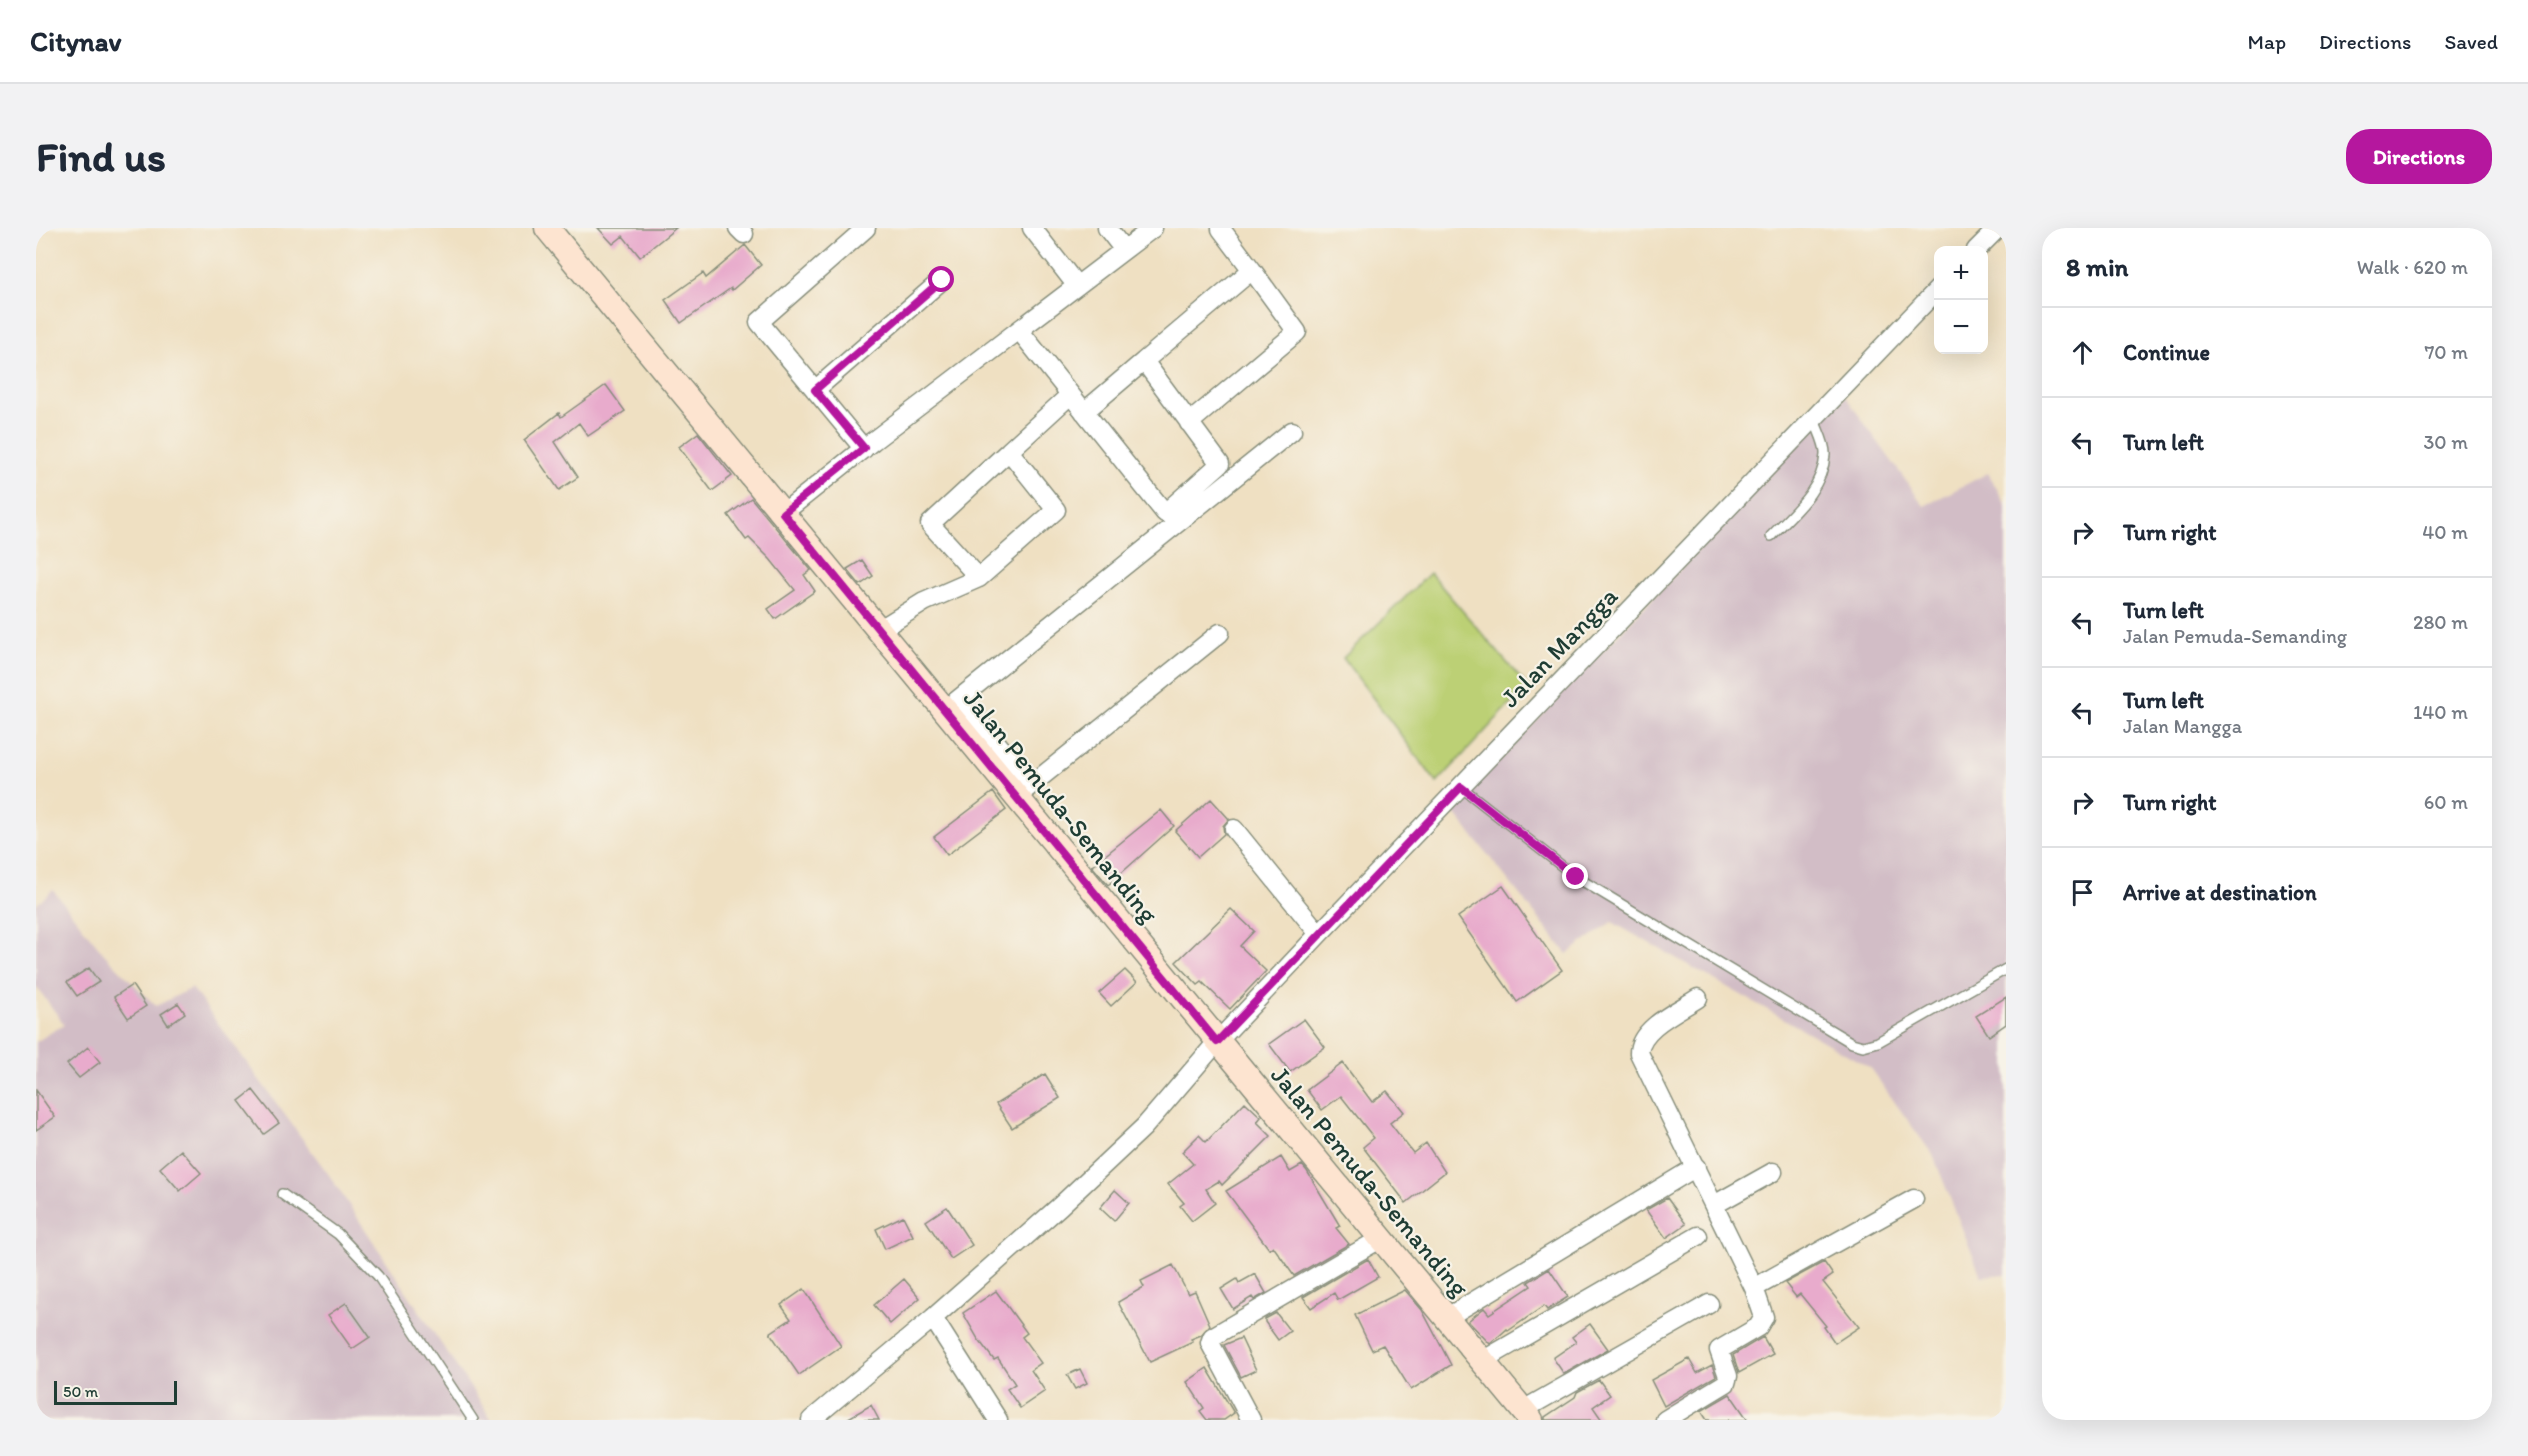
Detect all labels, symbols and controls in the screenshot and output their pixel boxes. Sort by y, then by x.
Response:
text: Citynav [30,24,121,58]
text: Map [2248,29,2286,54]
text: Directions [2319,29,2411,54]
text: Saved [2444,29,2498,54]
button: Directions [2346,129,2492,184]
text: Find us [36,131,166,182]
map controls [1934,246,1988,354]
button: + [1934,246,1988,300]
text: 8 min [2066,251,2128,283]
text: Walk · 620 m [2357,255,2468,279]
route start [928,266,954,292]
button: − [1934,300,1988,354]
icon: ahead [2066,336,2099,369]
text: Continue [2123,339,2210,366]
text: 70 m [2424,340,2468,364]
icon: left [2066,426,2099,459]
text: Turn left [2123,429,2204,456]
text: 30 m [2423,430,2468,454]
icon: right [2066,516,2099,549]
text: Turn right [2123,519,2217,546]
text: 40 m [2422,520,2468,544]
street label: Jalan Mangga [1494,580,1625,714]
text: Turn left [2123,597,2204,624]
icon: left [2066,606,2099,639]
text: 280 m [2413,610,2468,634]
text: Jalan Pemuda-Semanding [2123,624,2347,648]
street label: Jalan Pemuda-Semanding [957,683,1166,930]
text: Turn left [2123,687,2204,714]
icon: left [2066,696,2099,729]
text: 140 m [2413,700,2468,724]
text: Jalan Mangga [2123,714,2242,738]
icon: right [2066,786,2099,819]
text: Turn right [2123,789,2217,816]
text: 60 m [2424,790,2468,814]
route end [1562,863,1588,889]
icon: arrive [2066,876,2099,909]
text: Arrive at destination [2123,879,2317,906]
street label: Jalan Pemuda-Semanding [1264,1059,1476,1303]
scale bar [54,1378,177,1406]
text: 50 m [63,1382,98,1401]

